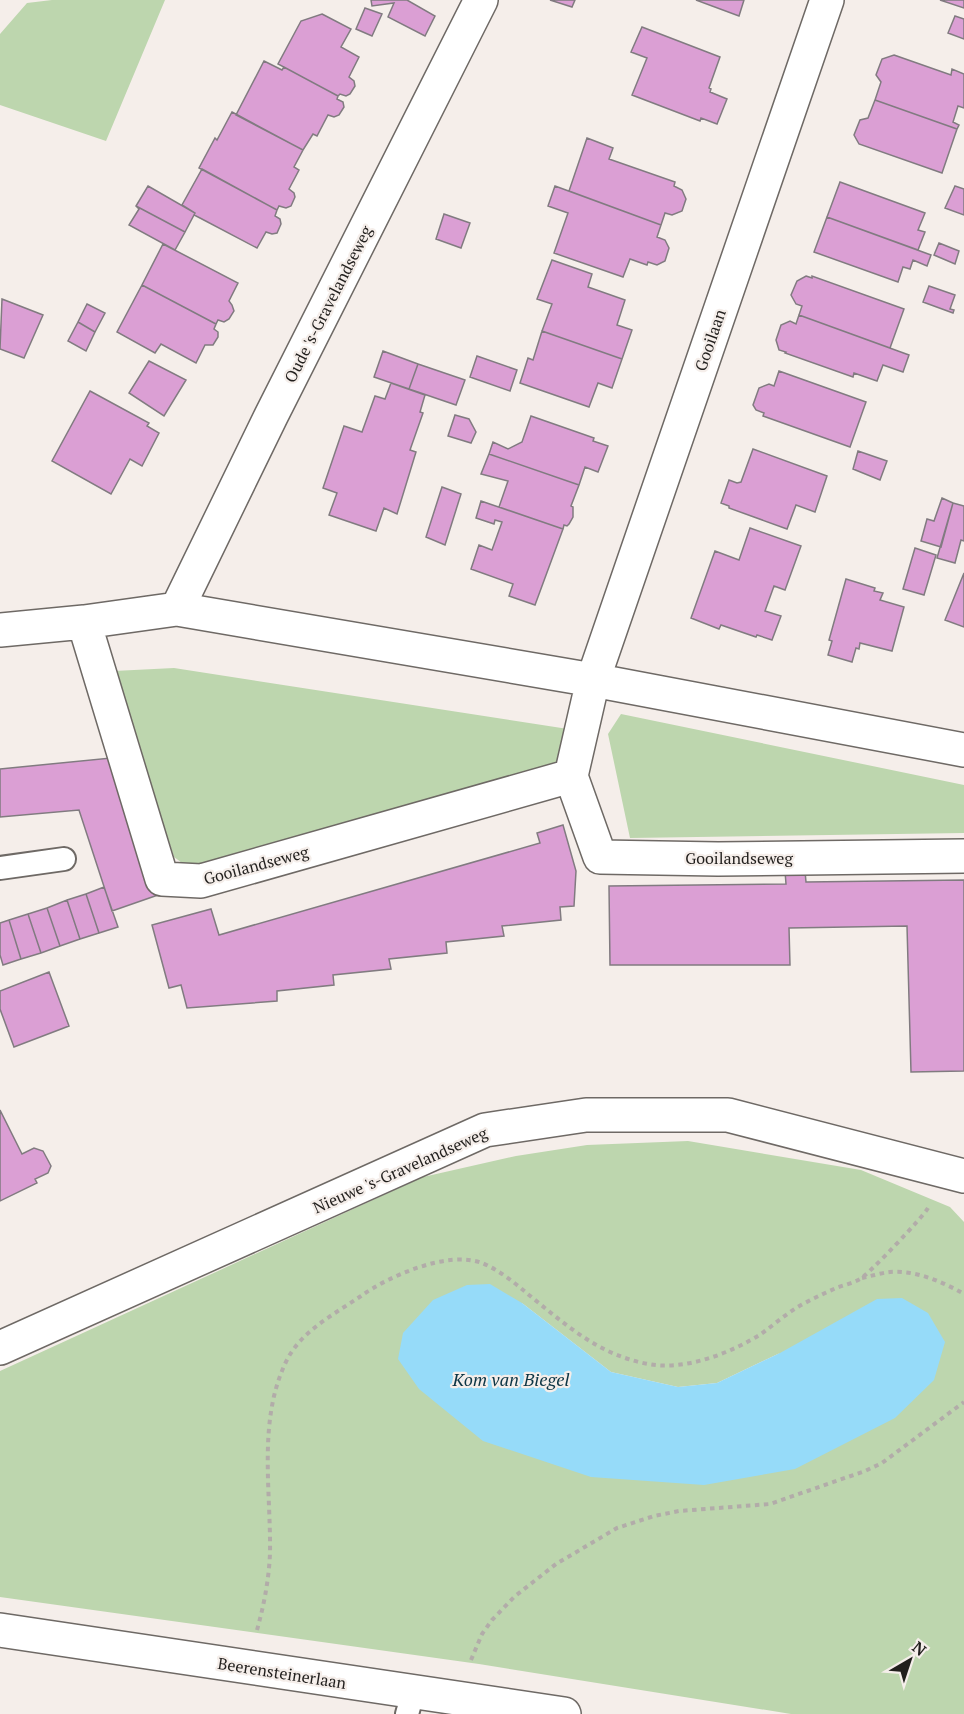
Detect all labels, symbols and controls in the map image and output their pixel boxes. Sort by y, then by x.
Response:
street label: Oude 's-Gravelandseweg [279,221,377,386]
street label: Gooilaan [689,306,731,374]
street label: Gooilandseweg [201,840,311,890]
street label: Gooilandseweg [685,847,793,869]
street label: Nieuwe 's-Gravelandseweg [309,1121,491,1218]
water label: Kom van Biegel [452,1367,569,1391]
north arrow [880,1630,940,1690]
text: N [908,1636,931,1661]
street label: Beerensteinerlaan [216,1652,348,1694]

